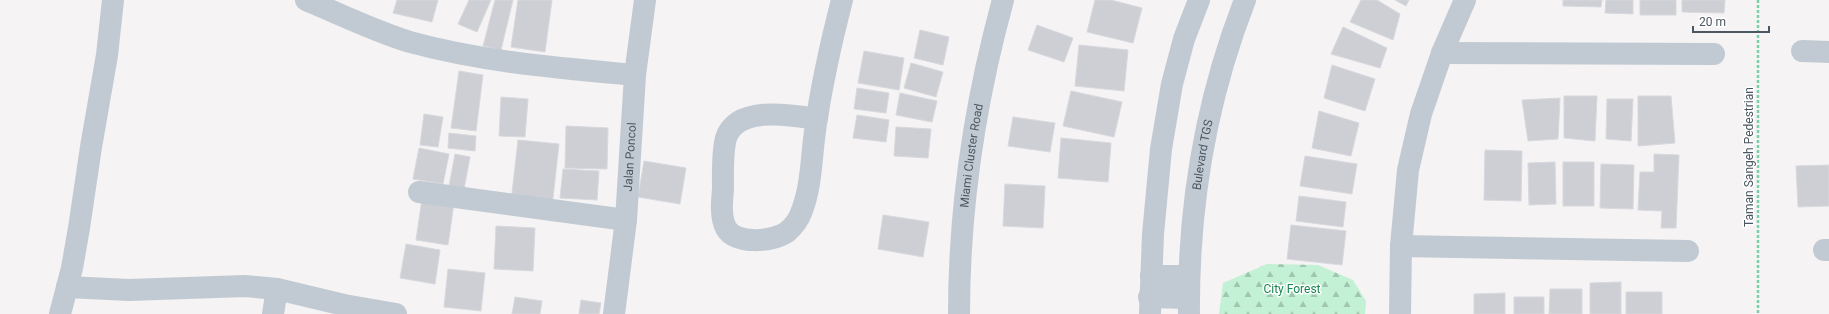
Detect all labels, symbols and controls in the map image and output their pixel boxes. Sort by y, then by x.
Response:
scale bar [1693,8,1769,34]
text: 20 m [1699,15,1726,29]
street label: Taman Sangeh Pedestrian [1742,87,1756,227]
street label: Miami Cluster Road [957,103,986,208]
street label: Bulevard TGS [1190,118,1216,191]
street label: Jalan Poncol [621,122,639,192]
park label: City Forest [1263,282,1321,296]

